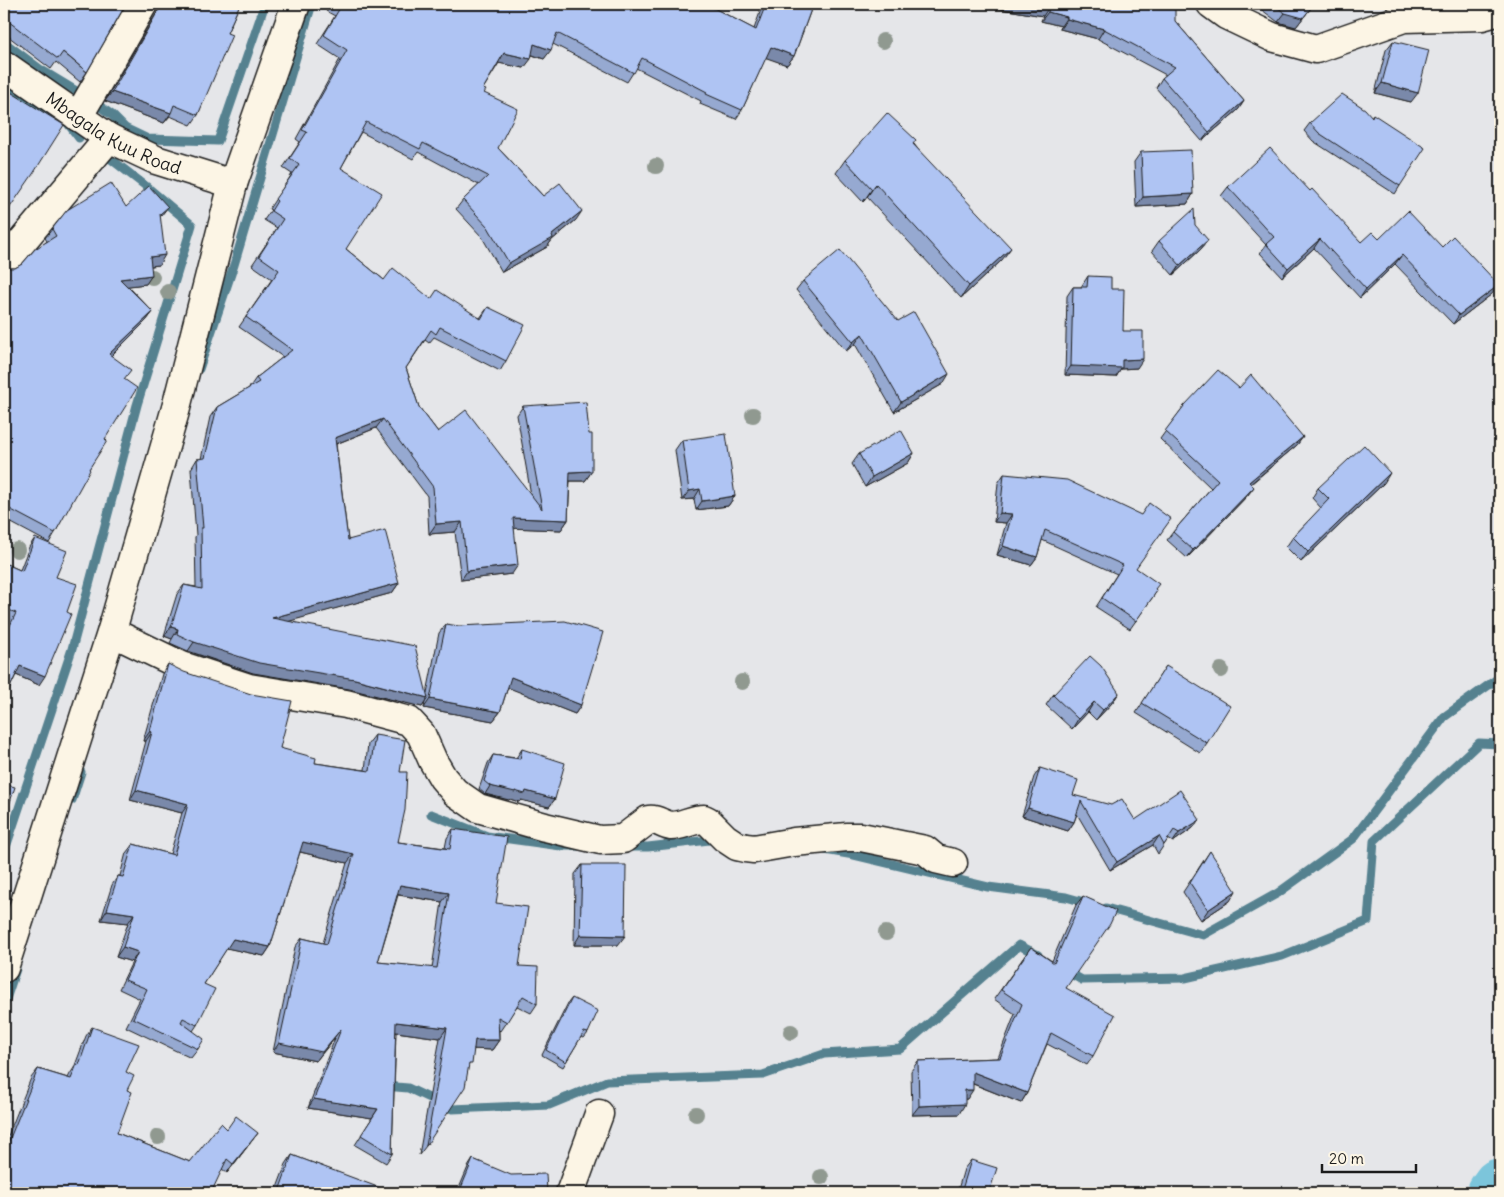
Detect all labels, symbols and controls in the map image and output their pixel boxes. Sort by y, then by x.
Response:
street label: Mbagala Kuu Road [42,86,185,179]
scale bar [1322,1142,1415,1174]
text: 20 m [1329,1149,1364,1168]

